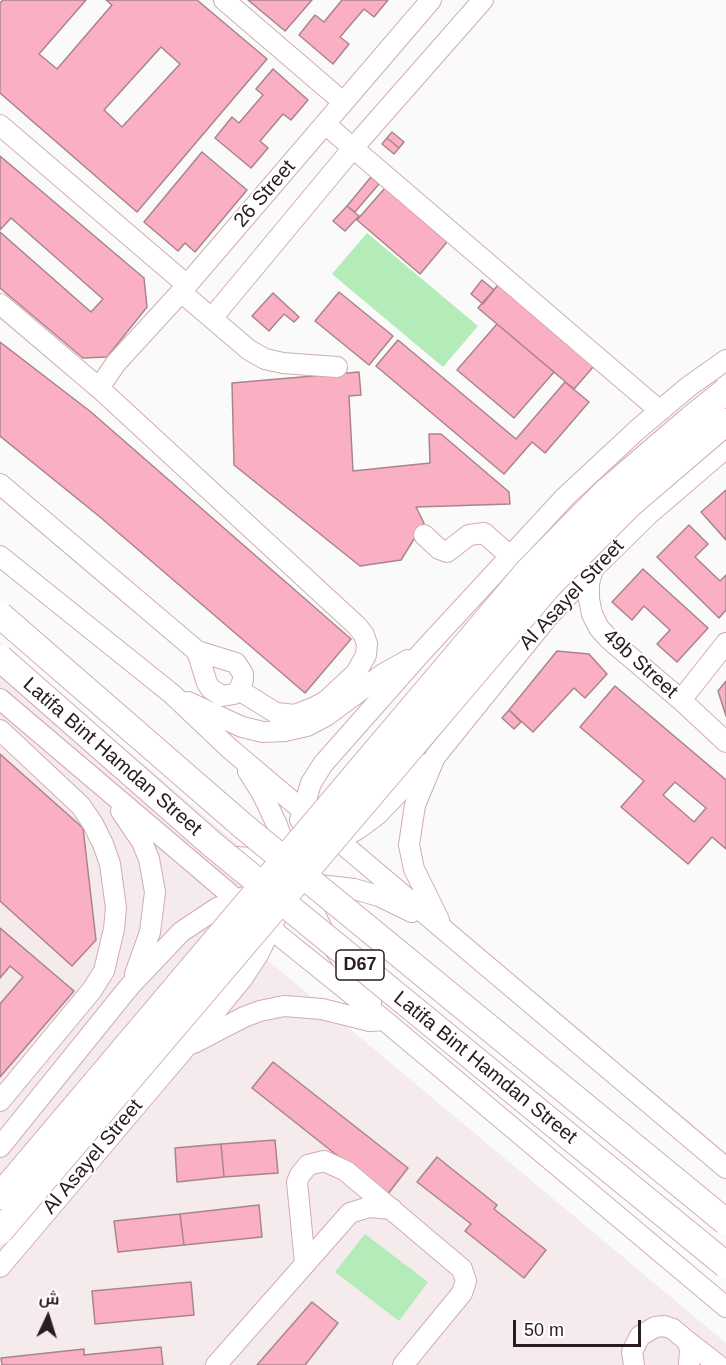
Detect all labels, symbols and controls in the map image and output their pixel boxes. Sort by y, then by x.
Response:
street label: 26 Street [229,156,301,232]
street label: Al Asayel Street [515,535,629,655]
street label: 49b Street [598,624,682,704]
street label: Latifa Bint Hamdan Street [18,673,206,841]
road number: D67 [336,950,384,980]
street label: Latifa Bint Hamdan Street [388,987,582,1149]
street label: Al Asayel Street [38,1095,148,1219]
north arrow [18,1287,78,1347]
text: ش [38,1289,60,1308]
scale bar [516,1308,644,1346]
text: 50 m [524,1320,564,1340]

